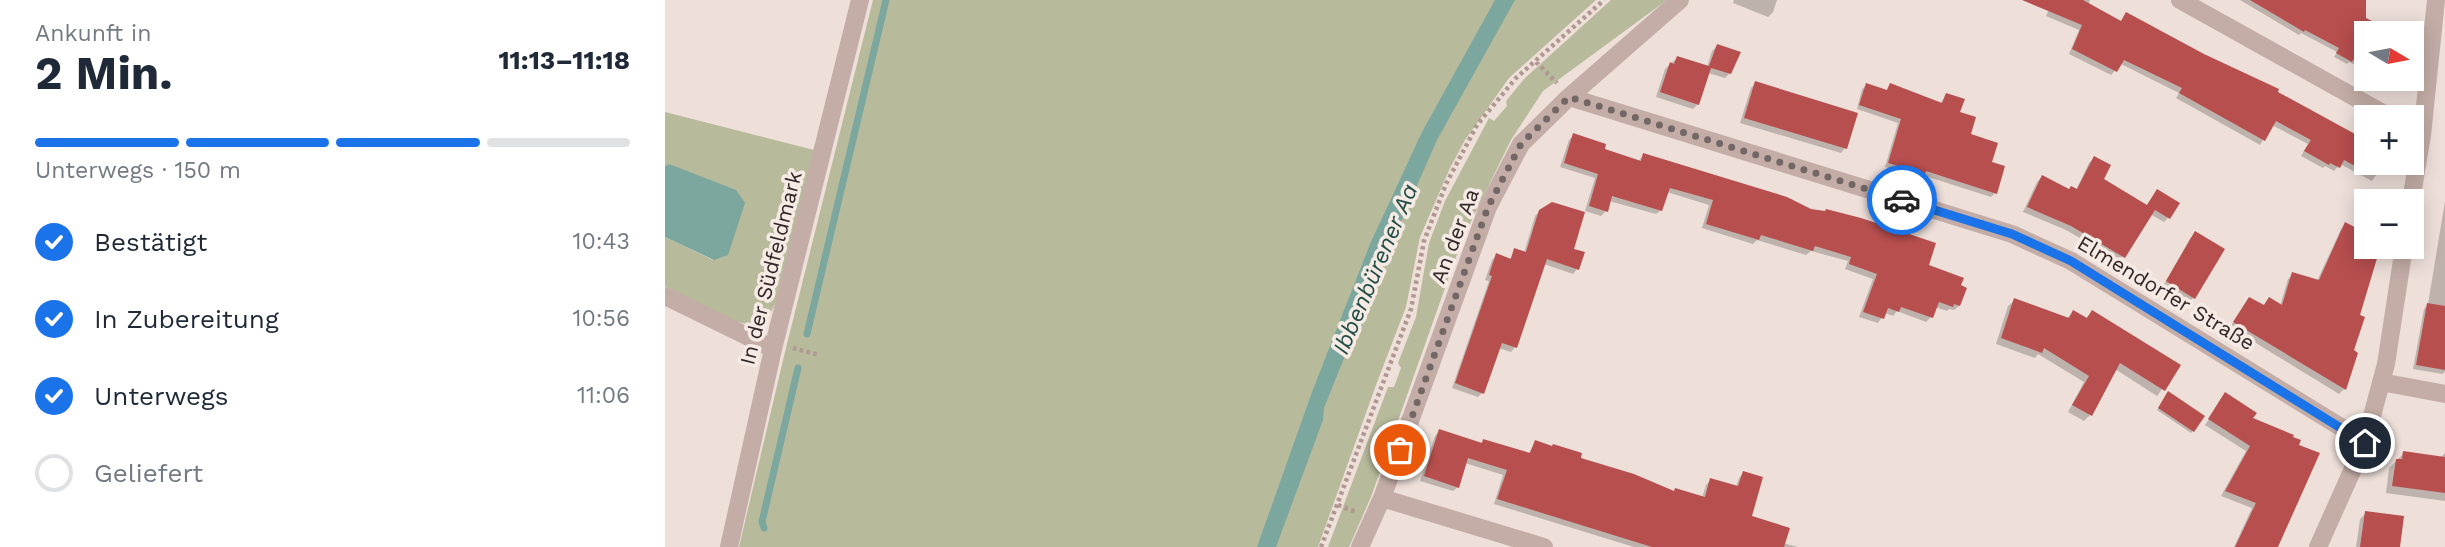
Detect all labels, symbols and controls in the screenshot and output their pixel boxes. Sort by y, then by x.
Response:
text: Ankunft in [35,20,151,47]
north arrow [2354,21,2424,91]
map controls [2354,21,2424,259]
text: 11:13–11:18 [498,45,630,75]
text: 2 Min. [35,46,173,100]
button: + [2354,105,2424,175]
text: Unterwegs · 150 m [35,157,241,184]
courier [1867,165,1937,235]
street label: In der Südfeldmark [734,169,807,367]
water label: Ibbenbürener Aa [1327,180,1423,358]
icon: car [1883,181,1921,219]
street label: An der Aa [1425,185,1484,287]
button: − [2354,189,2424,259]
icon: check [35,223,73,261]
text: Bestätigt [94,227,207,257]
text: 10:43 [572,228,630,255]
street label: Elmendorfer Straße [2073,230,2259,355]
icon: check [35,300,73,338]
text: In Zubereitung [94,304,279,334]
text: 10:56 [573,305,630,332]
icon: check [35,377,73,415]
text: Unterwegs [94,381,229,411]
text: 11:06 [577,382,630,409]
pin [2335,413,2395,473]
pin [1370,420,1430,480]
icon: home [2346,424,2384,462]
icon: bag [1381,431,1419,469]
text: Geliefert [94,458,203,488]

